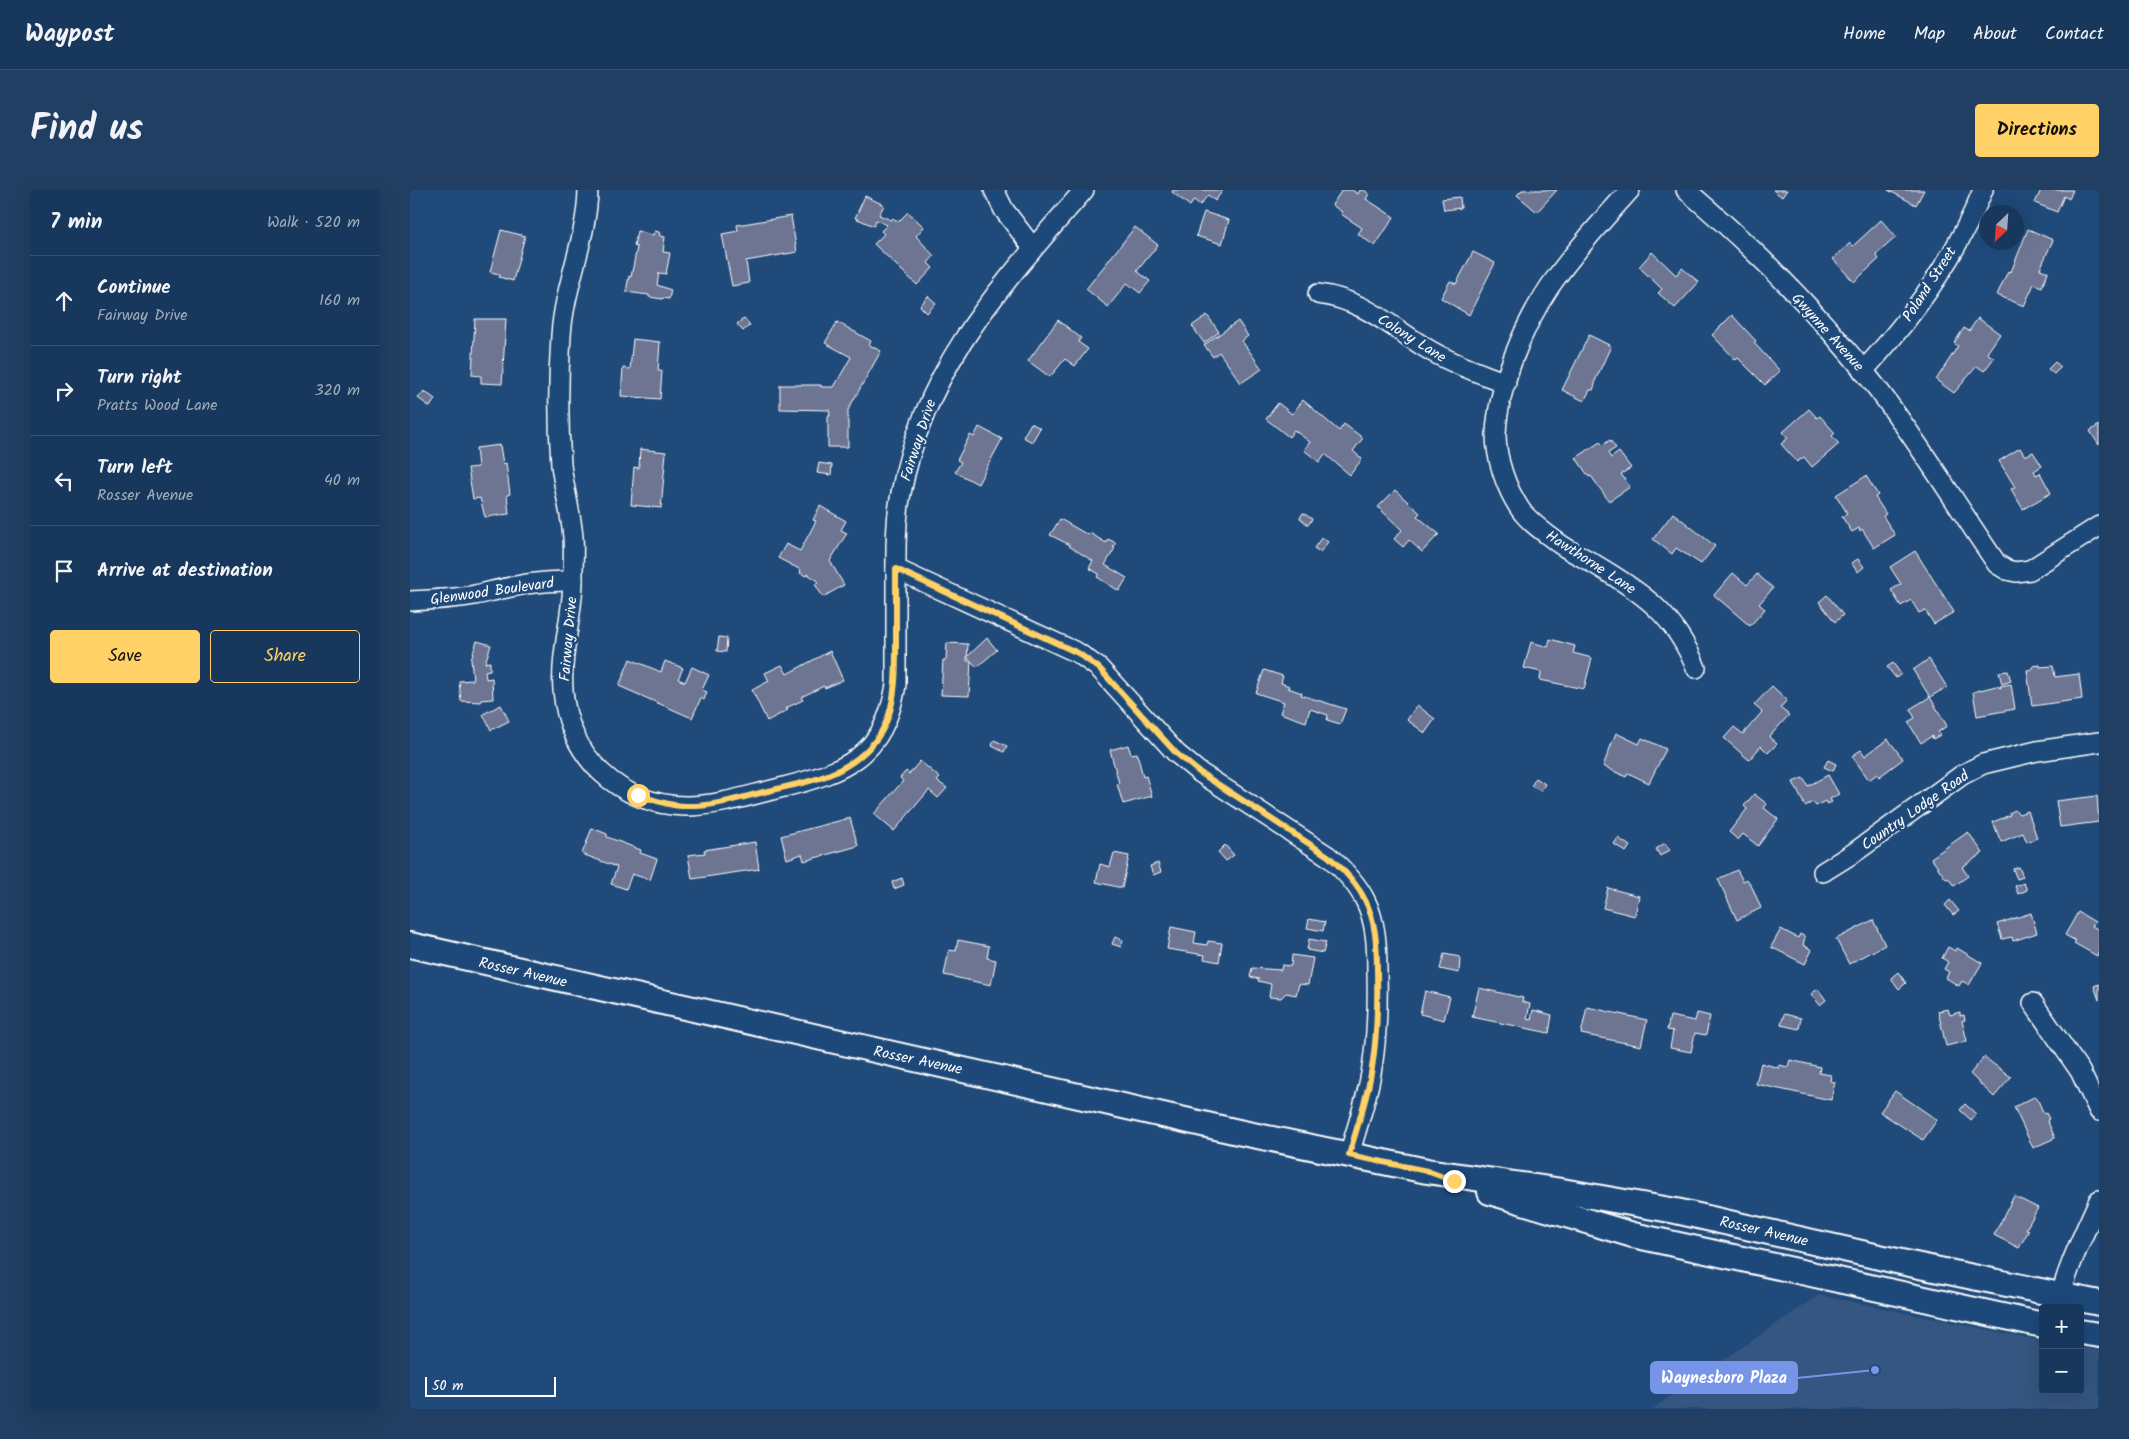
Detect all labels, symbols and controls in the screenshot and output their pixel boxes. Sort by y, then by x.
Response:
text: Waypost [25,15,114,54]
text: Home [1843,20,1886,49]
text: Map [1914,20,1945,49]
text: About [1973,20,2017,49]
text: Contact [2045,20,2104,49]
text: Find us [30,102,143,158]
button: Directions [1975,104,2099,157]
north arrow [1979,205,2024,250]
text: 7 min [50,206,102,239]
text: Walk · 520 m [267,210,360,235]
street label: Poland Street [1897,242,1963,327]
text: Continue [97,273,170,303]
icon: ahead [50,287,78,315]
text: 160 m [319,288,360,313]
street label: Gwynne Avenue [1785,288,1870,378]
text: Fairway Drive [97,303,188,328]
street label: Colony Lane [1372,308,1451,370]
text: Turn right [97,363,182,393]
icon: right [50,377,78,405]
text: 320 m [314,378,360,403]
text: Pratts Wood Lane [97,393,217,418]
street label: Fairway Drive [894,396,944,484]
text: Turn left [97,453,172,483]
icon: left [50,467,78,495]
text: 40 m [324,468,360,493]
text: Rosser Avenue [97,483,193,508]
street label: Hawthorne Lane [1541,525,1641,601]
text: Arrive at destination [97,556,273,586]
icon: arrive [50,557,78,585]
street label: Glenwood Boulevard [429,571,556,613]
street label: Fairway Drive [553,596,585,682]
button: Save [50,630,200,683]
button: Share [210,630,360,683]
street label: Country Lodge Road [1857,764,1975,857]
route start [627,784,650,807]
street label: Rosser Avenue [476,951,570,995]
street label: Rosser Avenue [871,1040,965,1082]
route end [1443,1170,1466,1193]
street label: Rosser Avenue [1717,1210,1811,1254]
map controls [2039,1304,2084,1394]
button: + [2039,1304,2084,1349]
button: − [2039,1349,2084,1394]
callout: Waynesboro Plaza [1651,1362,1797,1393]
text: Waynesboro Plaza [1661,1366,1787,1391]
scale bar [425,1374,556,1397]
text: 50 m [432,1375,463,1397]

